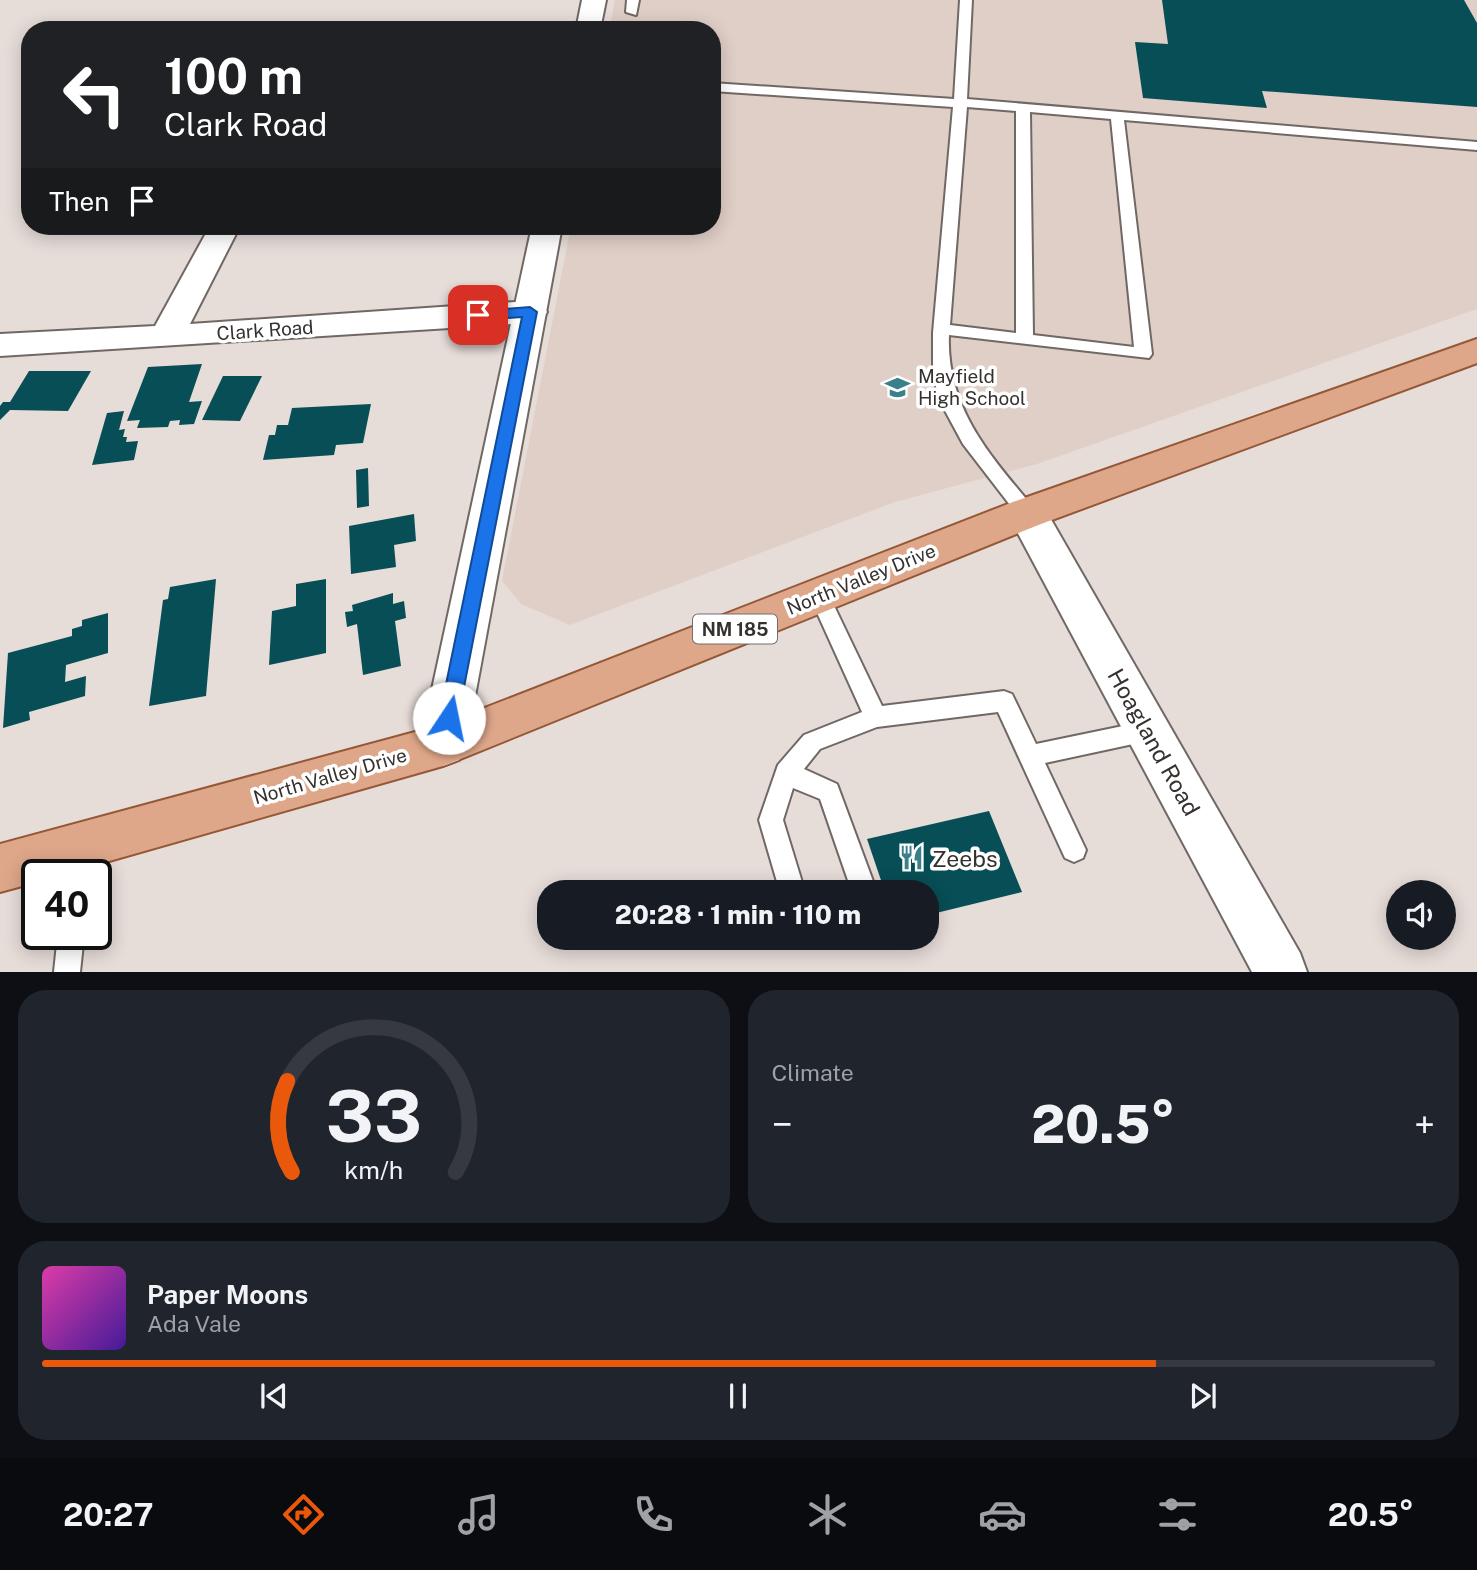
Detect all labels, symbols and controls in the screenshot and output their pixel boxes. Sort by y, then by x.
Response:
text: 100 m [164,47,303,105]
icon: left [49,49,140,140]
text: Clark Road [164,106,327,143]
icon: arrive [123,182,161,220]
text: Then [49,186,109,217]
pin [448,285,508,345]
icon: arrive [459,296,497,334]
street label: Clark Road [216,316,314,344]
place label: Mayfield High School [918,365,1026,409]
school or university icon: Mayfield High School [884,373,912,401]
street label: North Valley Drive [783,539,939,619]
road number: NM 185 [693,614,777,644]
street label: Hoagland Road [1102,664,1206,820]
position arrow [412,681,486,755]
street label: North Valley Drive [251,744,409,808]
restaurant icon: Zeebs [898,844,926,872]
place label: Zeebs [932,845,998,872]
speed limit sign: 40 [21,859,112,950]
map controls [1386,880,1456,950]
button: sound [1386,880,1456,950]
text: 20:28 · 1 min · 110 m [615,899,861,930]
text: Climate [772,1059,854,1086]
text: 33 [325,1074,422,1159]
text: 20.5° [1031,1094,1175,1155]
text: − [772,1102,793,1147]
text: + [1414,1102,1435,1147]
text: km/h [344,1155,403,1185]
text: Paper Moons [147,1279,308,1310]
text: Ada Vale [147,1310,241,1337]
icon: previous [255,1377,293,1415]
icon: pause [719,1377,757,1415]
icon: next [1184,1377,1222,1415]
icon: directions [279,1490,328,1539]
icon: music [454,1490,503,1539]
icon: phone [629,1490,678,1539]
icon: climate [803,1490,852,1539]
icon: car [978,1490,1027,1539]
icon: filters [1153,1490,1202,1539]
text: 20:27 [63,1496,153,1533]
text: 20.5° [1328,1496,1414,1533]

